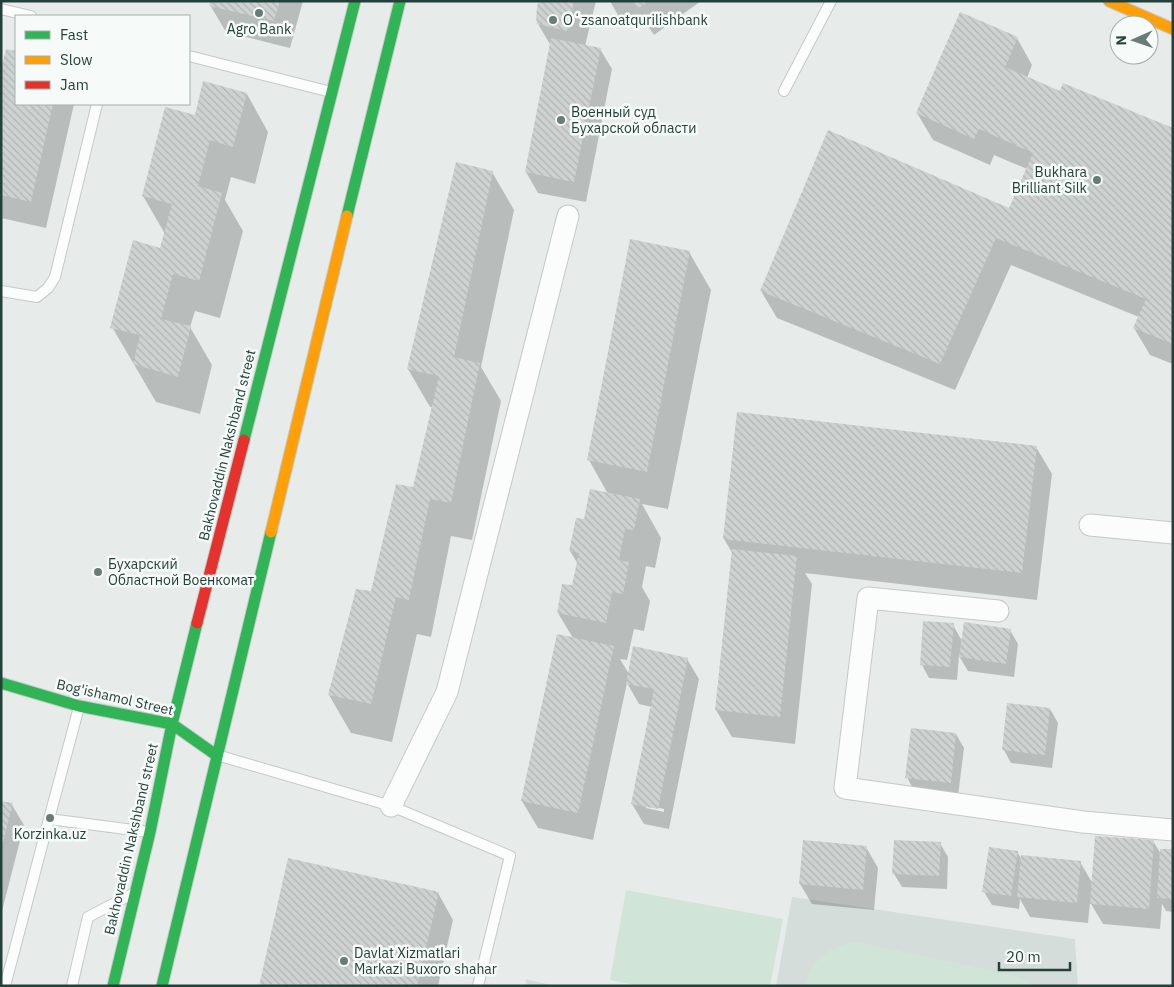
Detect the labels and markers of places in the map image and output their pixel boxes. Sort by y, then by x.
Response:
marker: Agro Bank [253,7,265,19]
place label: Oʻzsanoatqurilishbank [563,11,709,29]
marker: Oʻzsanoatqurilishbank [547,14,559,26]
place label: Agro Bank [227,20,292,38]
place label: Военный суд Бухарской области [571,103,696,137]
marker: Военный суд Бухарской области [555,114,567,126]
place label: Bukhara Brilliant Silk [1012,163,1088,197]
marker: Bukhara Brilliant Silk [1091,174,1103,186]
place label: Бухарский Областной Военкомат [108,555,255,589]
marker: Бухарский Областной Военкомат [92,566,104,578]
marker: Korzinka.uz [44,812,56,824]
place label: Korzinka.uz [14,825,87,843]
place label: Davlat Xizmatlari Markazi Buxoro shahar [354,944,497,978]
marker: Davlat Xizmatlari Markazi Buxoro shahar [338,955,350,967]

